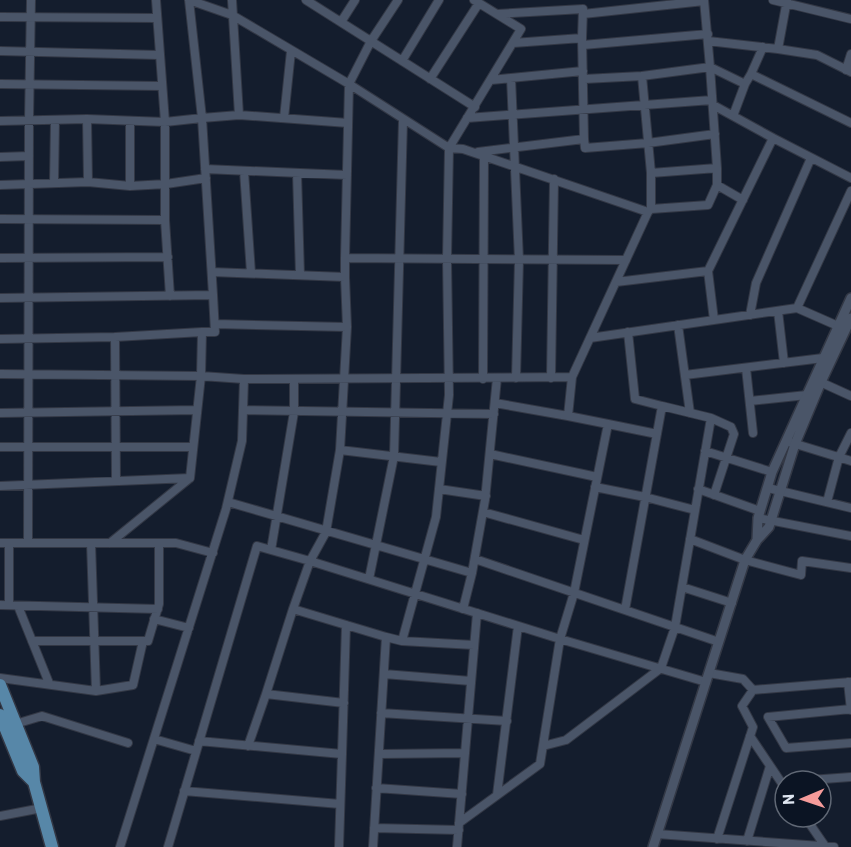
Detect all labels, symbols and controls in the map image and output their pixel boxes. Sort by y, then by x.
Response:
north arrow [773,769,833,829]
text: N [778,794,797,805]

